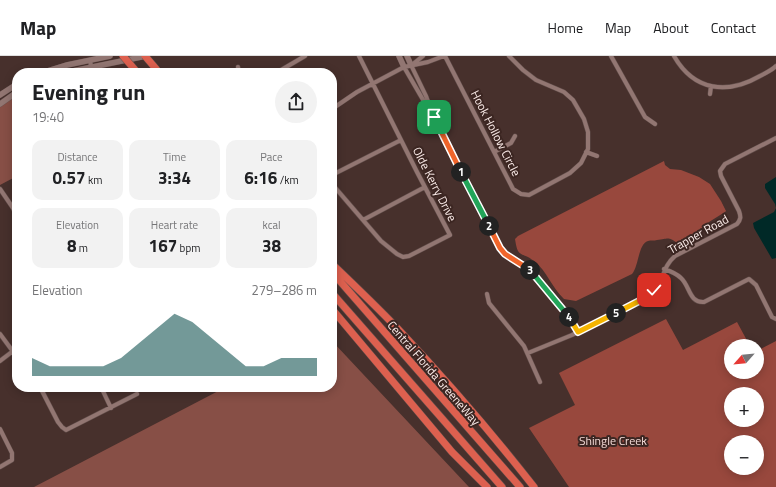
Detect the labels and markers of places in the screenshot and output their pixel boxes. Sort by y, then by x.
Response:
pin [417,100,451,134]
pin: 1 [451,162,471,182]
pin: 2 [479,216,499,236]
pin: 3 [520,260,540,280]
pin [637,273,671,307]
pin: 5 [606,303,626,323]
pin: 4 [559,307,579,327]

